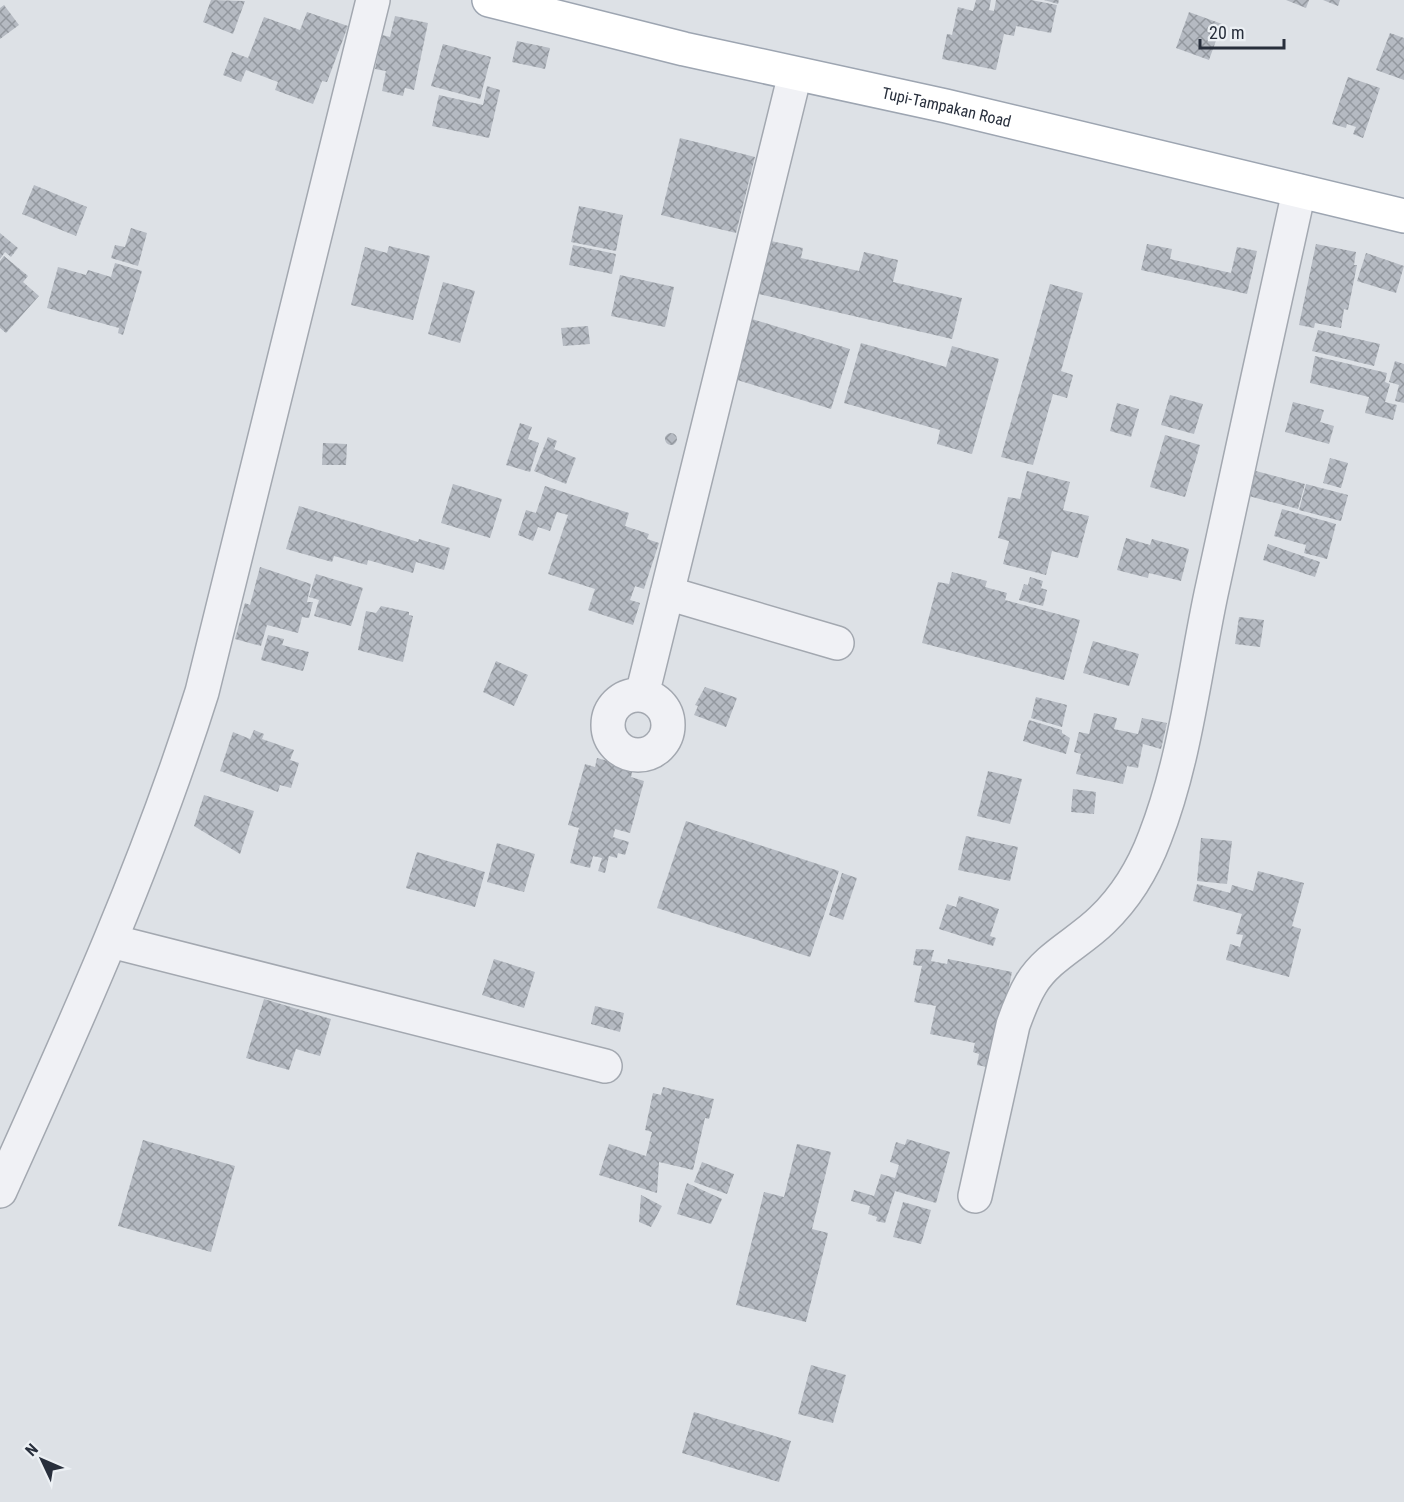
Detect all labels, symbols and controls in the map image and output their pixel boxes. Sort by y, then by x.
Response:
scale bar [1200,12,1284,50]
text: 20 m [1209,22,1244,43]
street label: Tupi-Tampakan Road [880,83,1013,131]
north arrow [12,1430,72,1490]
text: N [21,1440,42,1460]

